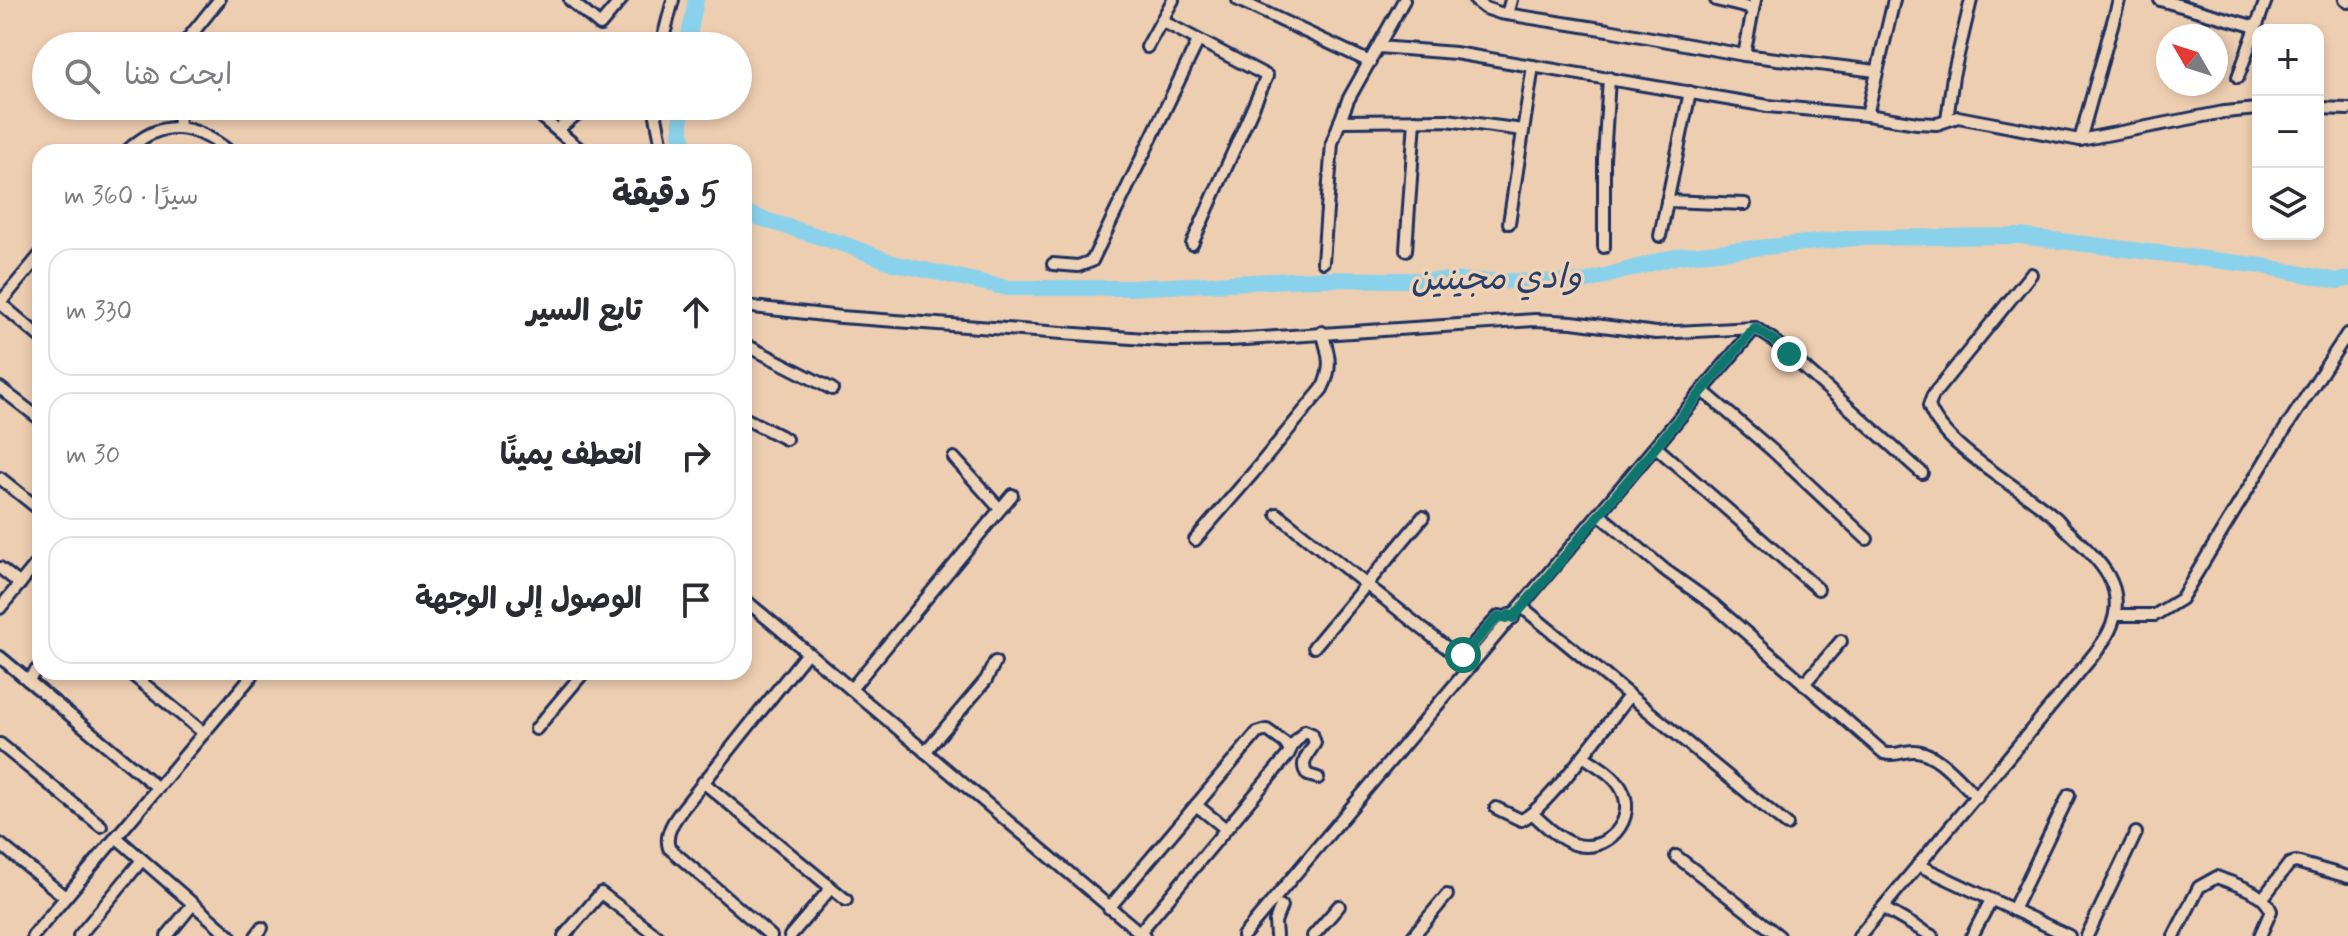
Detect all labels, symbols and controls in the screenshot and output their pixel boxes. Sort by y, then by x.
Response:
north arrow [2156,24,2228,96]
map controls [2252,24,2324,240]
button: + [2252,24,2324,96]
search box [32,32,752,120]
icon: search [60,54,104,98]
text: ابحث هنا [124,56,232,95]
button: − [2252,96,2324,168]
button: layers [2252,168,2324,240]
text: 5 دقيقة [612,173,720,218]
text: سيرًا · 360 m [64,180,199,214]
water label: وادي مجينين [1410,255,1582,303]
icon: ahead [674,290,718,334]
text: تابع السير [527,292,642,331]
text: 330 m [66,295,132,329]
route end [1771,336,1807,372]
icon: right [674,434,718,478]
text: انعطف يمينًا [500,436,642,475]
text: 30 m [66,439,120,473]
icon: arrive [674,578,718,622]
text: الوصول إلى الوجهة [415,580,642,619]
route start [1445,637,1481,673]

